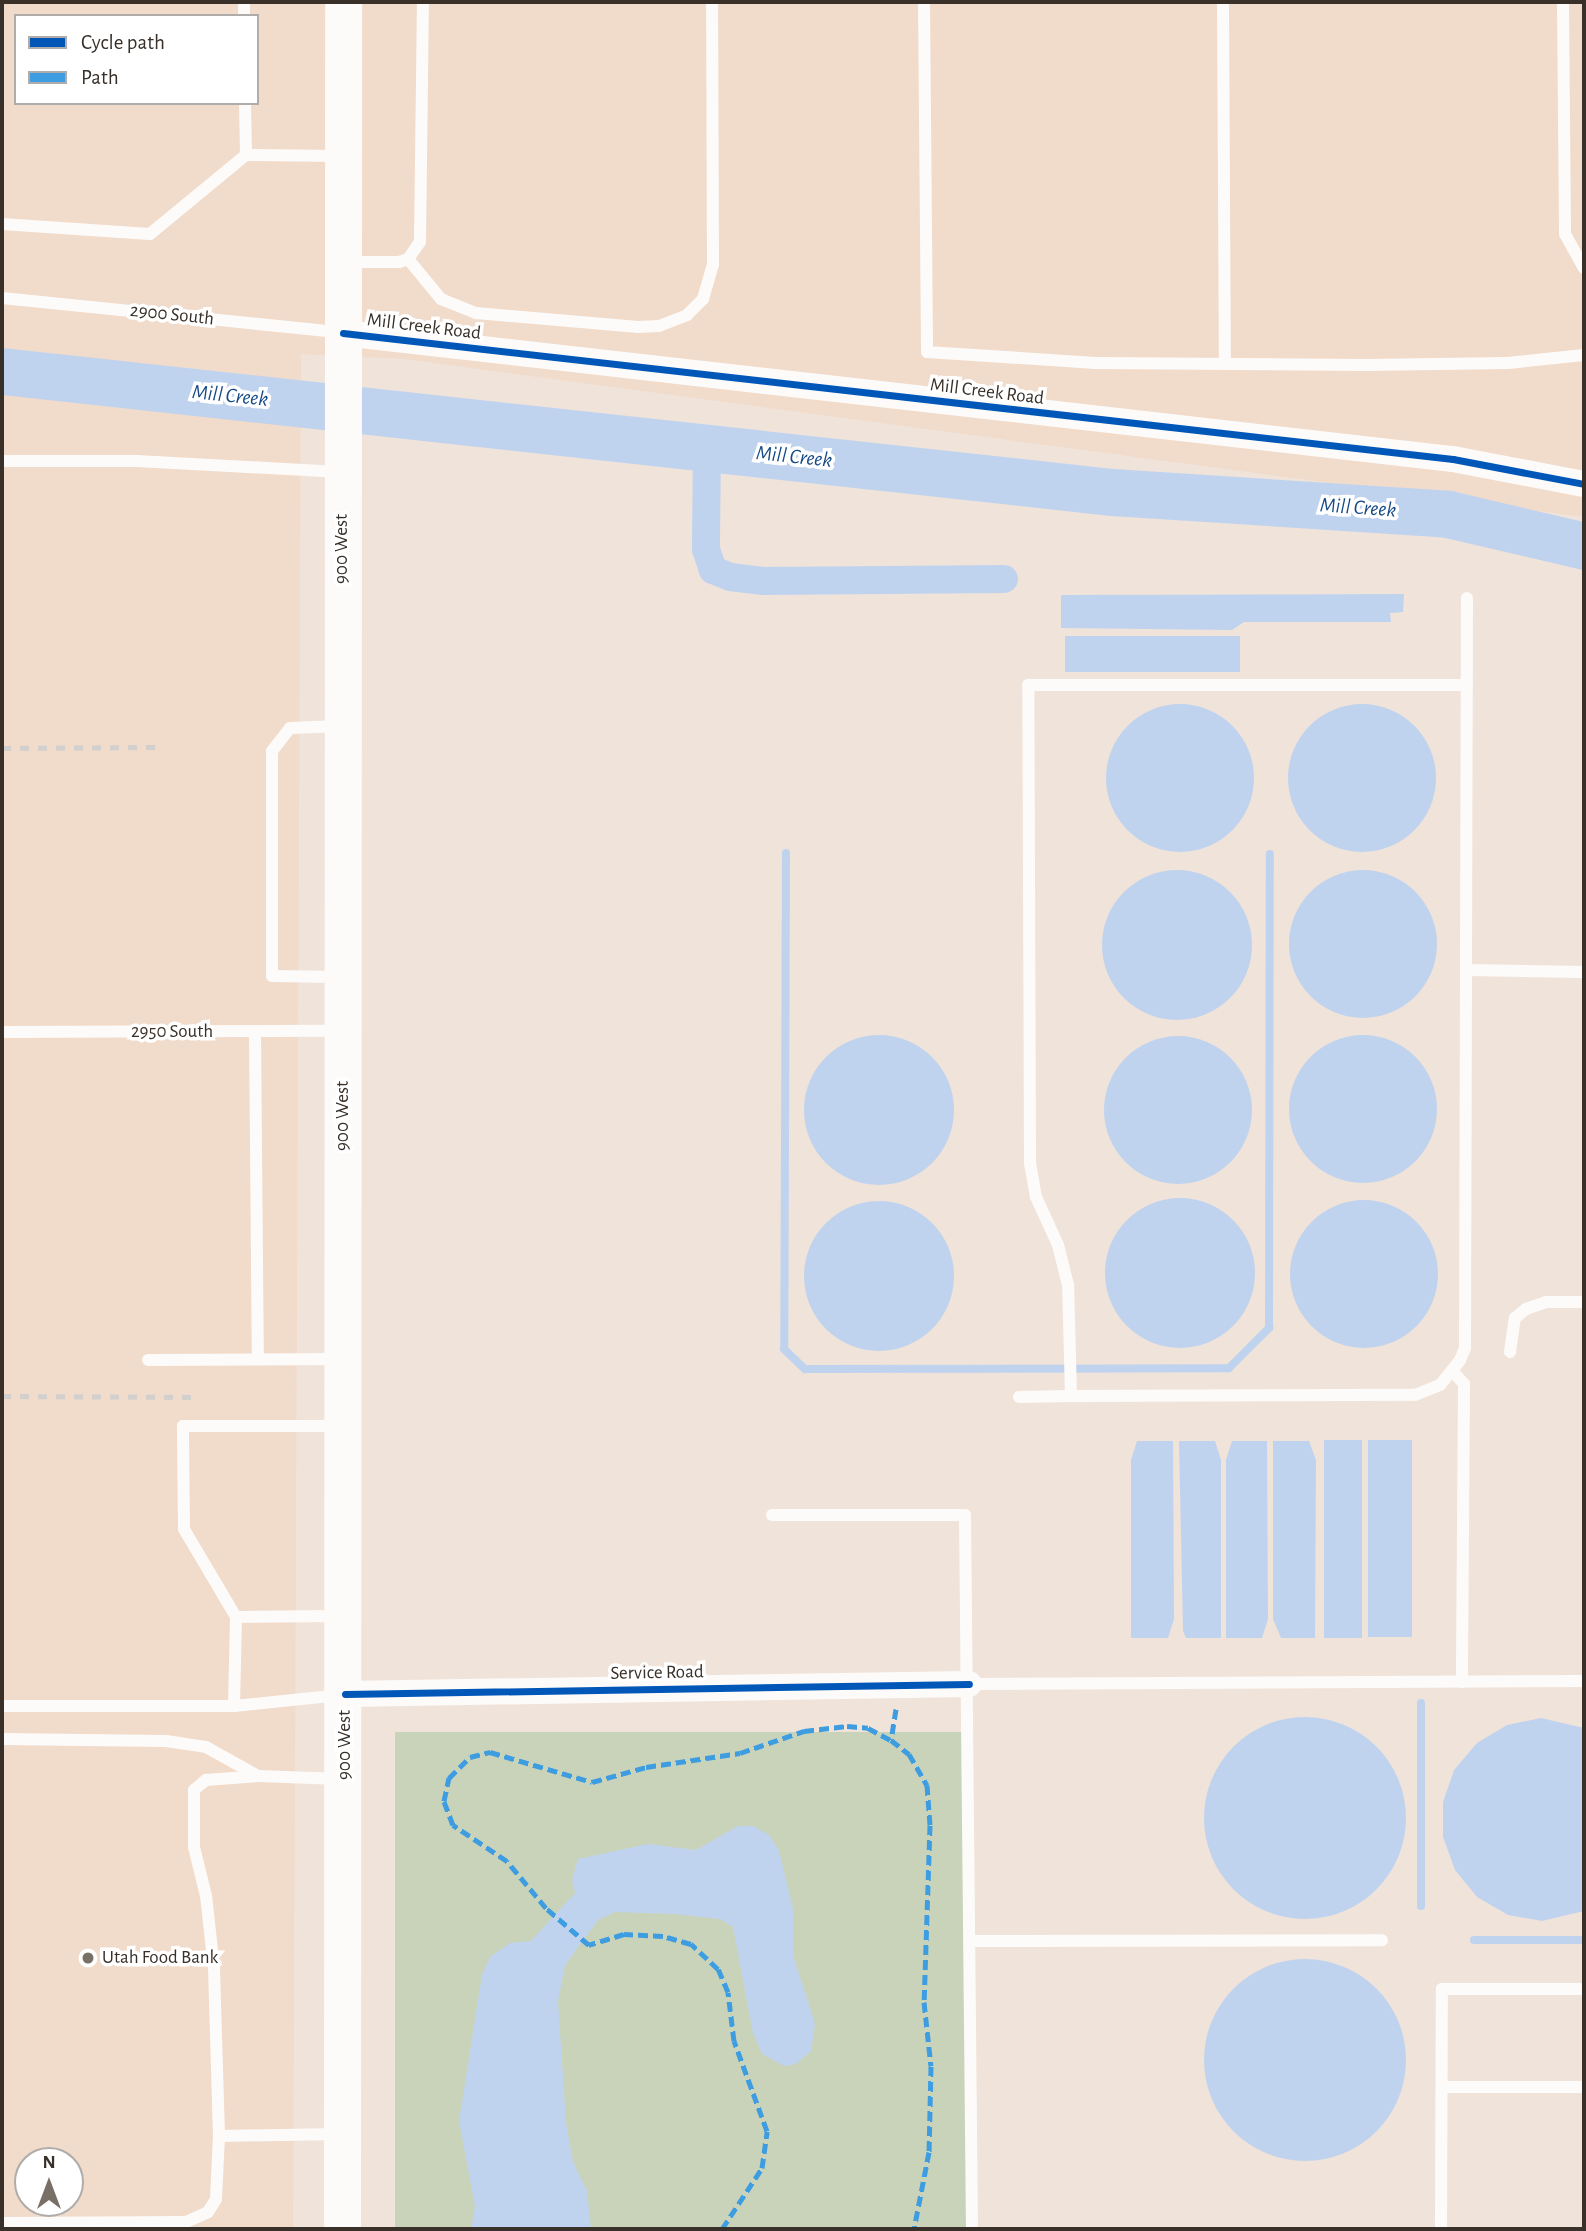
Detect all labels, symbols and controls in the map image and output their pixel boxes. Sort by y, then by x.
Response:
legend [14,14,259,105]
text: Cycle path [81,32,165,53]
text: Path [81,67,119,88]
street label: 2900 South [129,299,215,331]
street label: Mill Creek Road [366,309,482,345]
street label: Mill Creek Road [929,374,1045,410]
water label: Mill Creek [191,379,269,413]
water label: Mill Creek [755,440,833,474]
water label: Mill Creek [1319,493,1397,523]
street label: 900 West [331,514,353,584]
street label: 2950 South [131,1021,213,1043]
street label: 900 West [332,1081,354,1151]
street label: Service Road [610,1661,704,1685]
street label: 900 West [334,1710,356,1780]
place label: Utah Food Bank [102,1947,218,1969]
marker: Utah Food Bank [80,1950,96,1966]
north arrow [14,2147,84,2217]
text: N [42,2153,56,2172]

